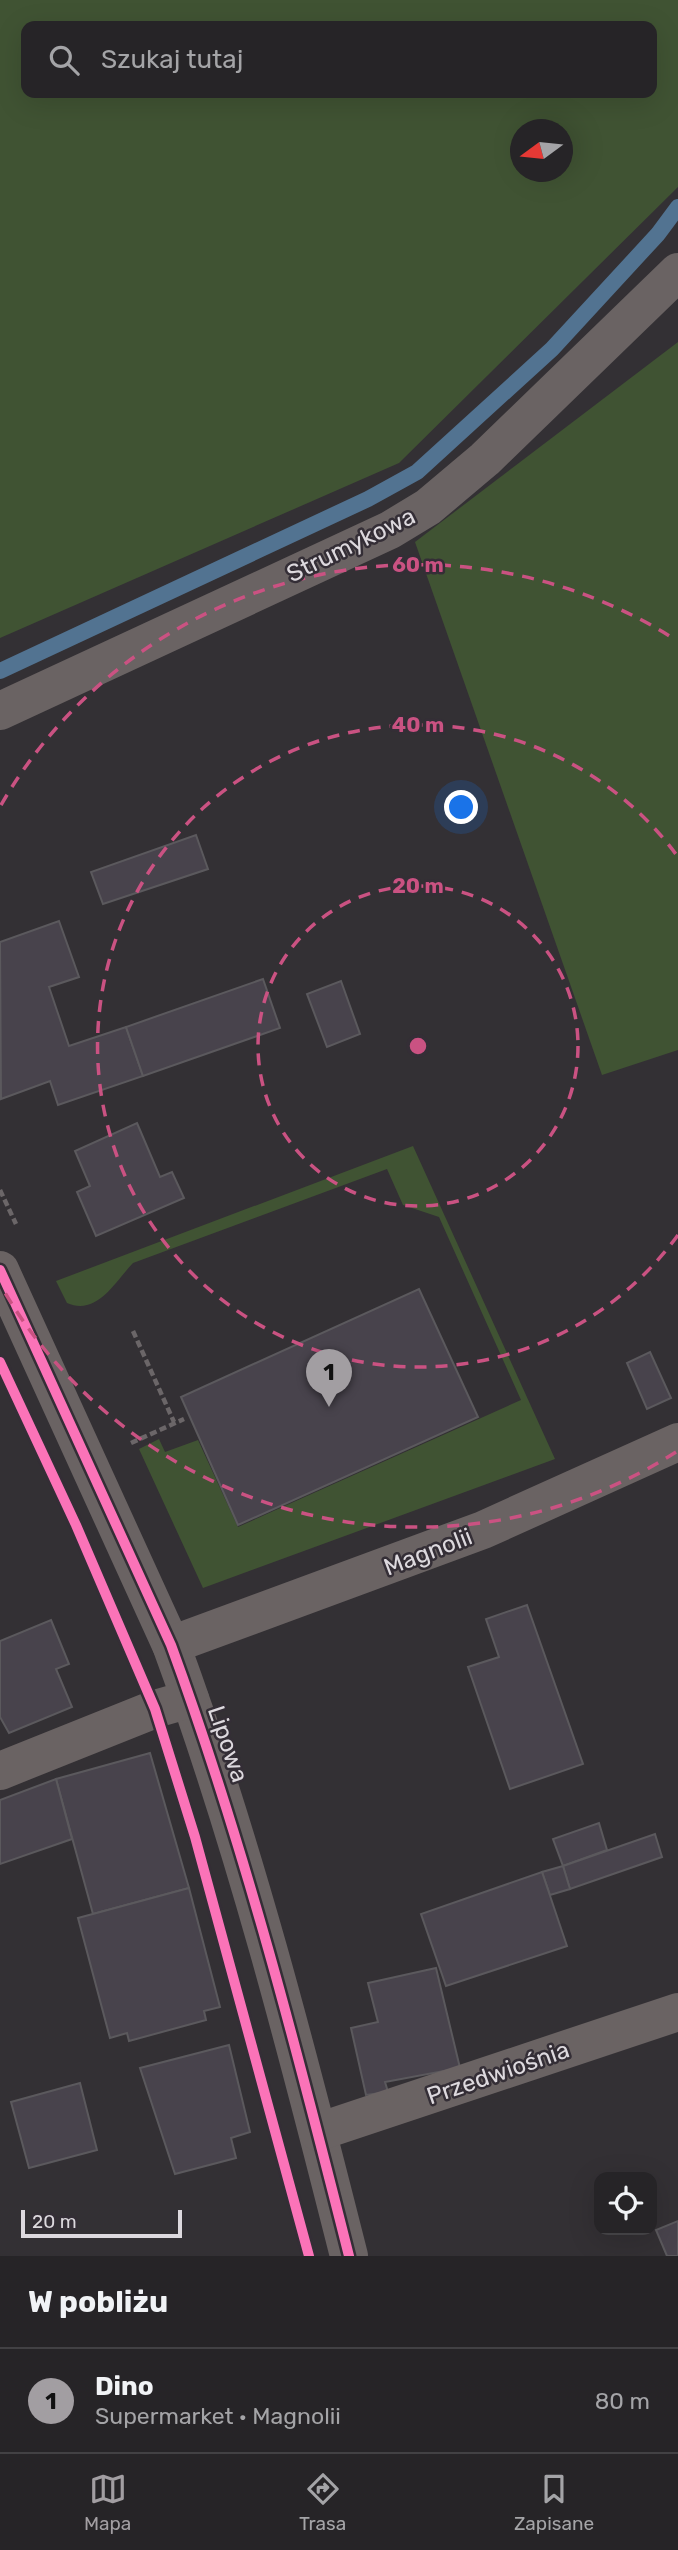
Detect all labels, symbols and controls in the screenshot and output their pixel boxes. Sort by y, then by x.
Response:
search box [21,21,657,98]
icon: search [45,41,83,79]
text: Szukaj tutaj [101,44,243,75]
north arrow [510,119,573,182]
street label: Strumykowa [282,502,420,588]
text: 60 m [392,552,444,577]
text: 40 m [392,712,444,737]
your location [444,790,478,824]
text: 20 m [392,873,444,898]
centre of rings [406,1034,430,1058]
pin: 1 [306,1349,352,1407]
street label: Magnolii [380,1522,476,1582]
street label: Lipowa [202,1702,254,1786]
street label: Przedwiośnia [423,2036,573,2110]
map controls [594,2172,657,2235]
button: locate [594,2172,657,2235]
scale bar [21,2207,182,2239]
text: 20 m [32,2210,77,2233]
text: W pobliżu [28,2284,168,2320]
text: Dino [95,2371,154,2402]
text: 1 [45,2387,57,2415]
text: 80 m [595,2387,650,2415]
text: Supermarket · Magnolii [95,2402,341,2430]
tab: Mapa [84,2470,131,2535]
tab: Trasa [299,2470,346,2535]
tab: Zapisane [514,2470,594,2535]

